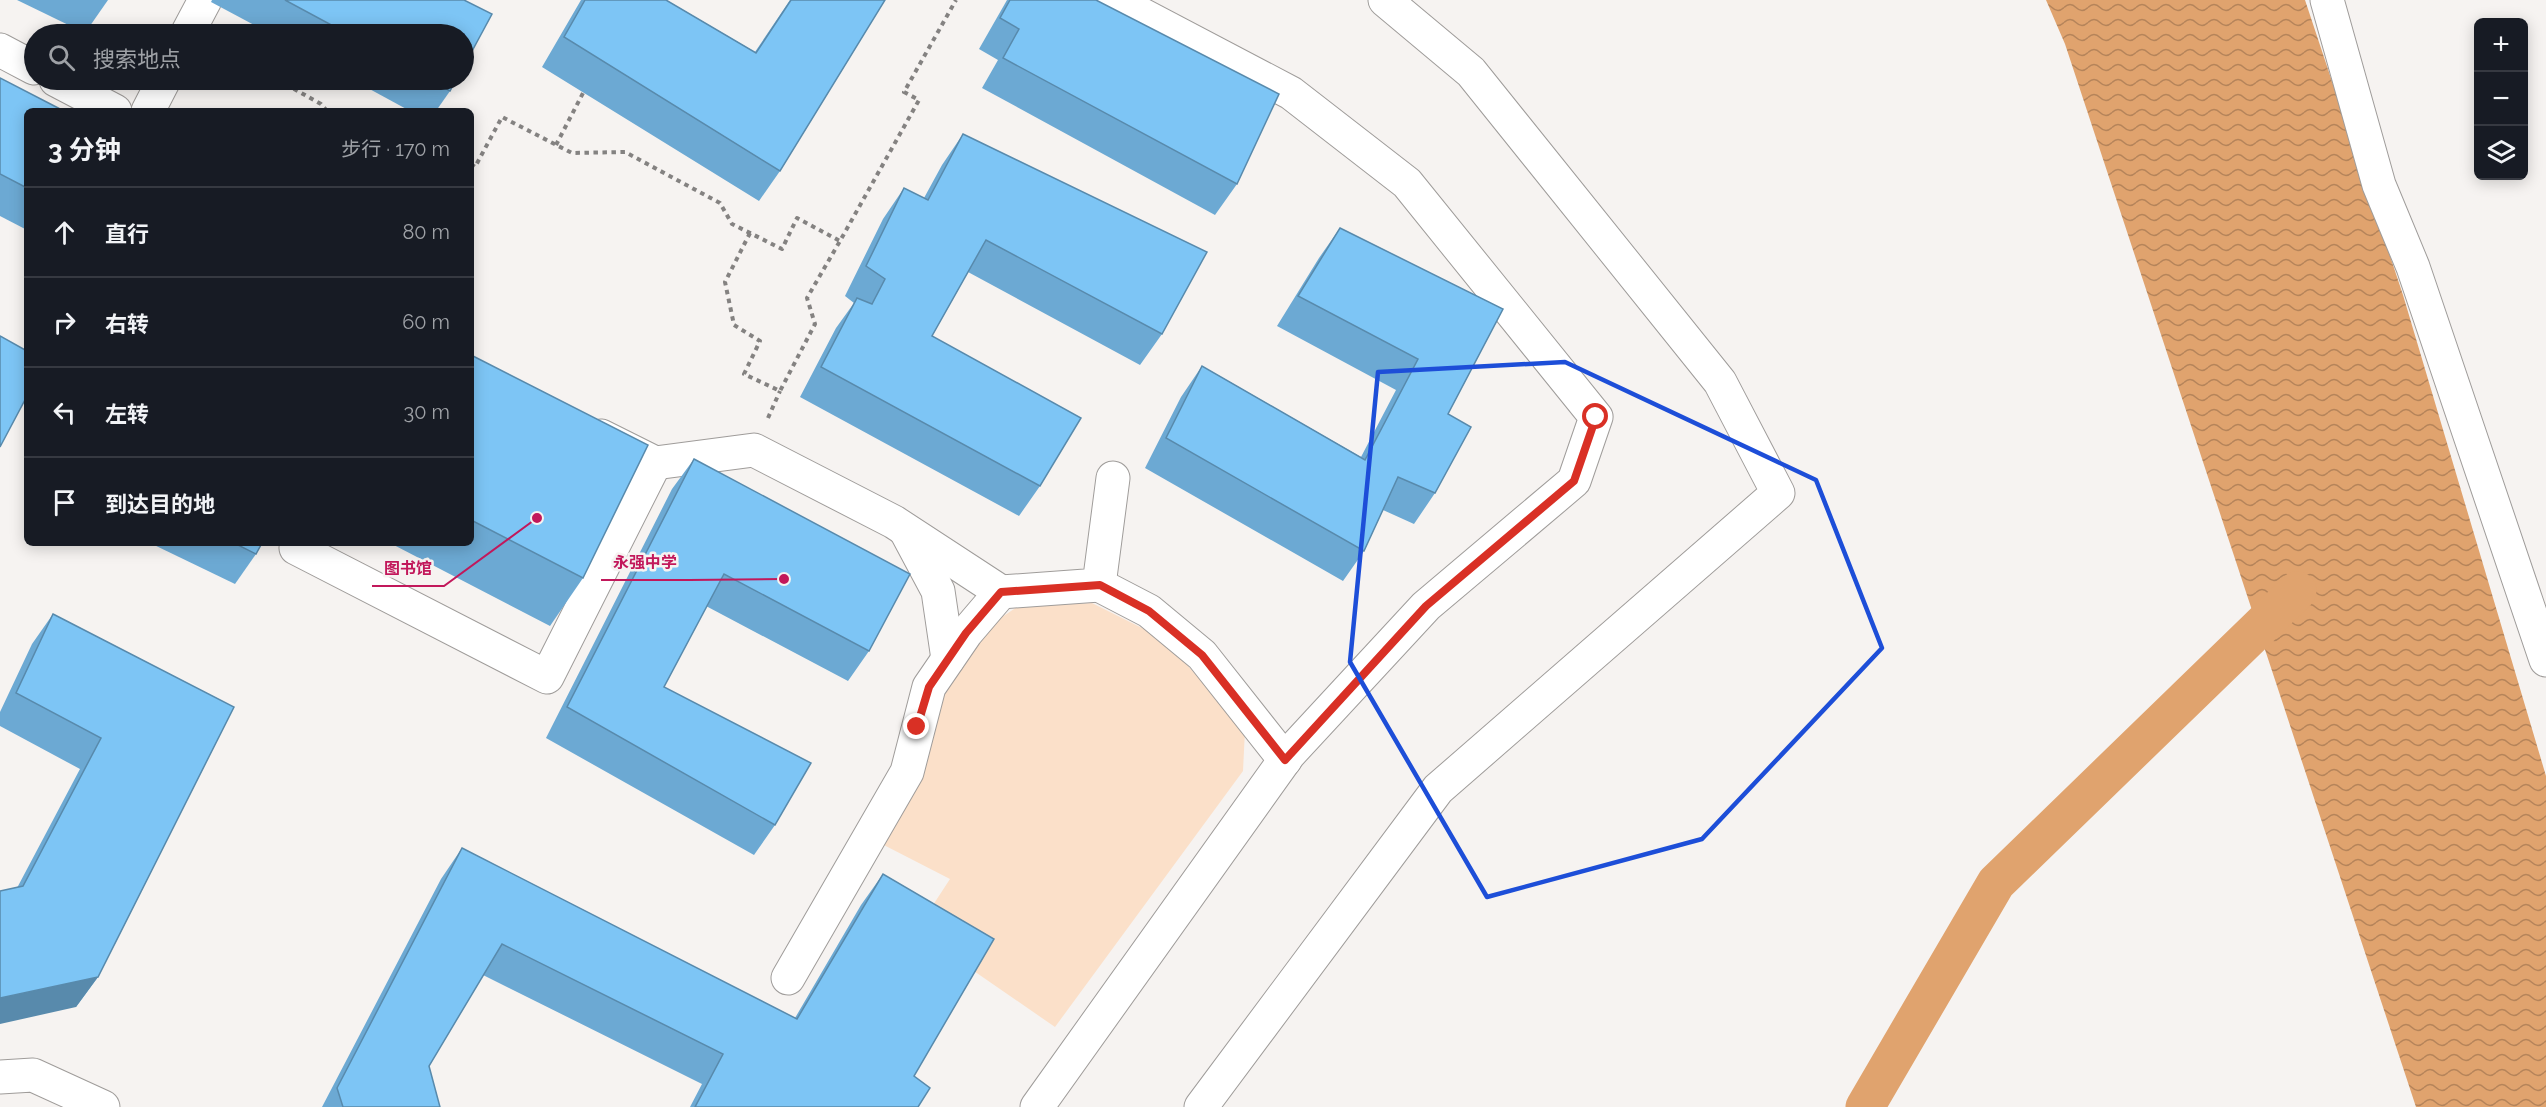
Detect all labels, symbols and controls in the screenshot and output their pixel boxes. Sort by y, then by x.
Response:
map controls [2474,18,2528,180]
button: + [2474,18,2528,72]
search box [24,24,474,90]
icon: search [45,41,78,74]
text: 搜索地点 [93,46,181,72]
button: − [2474,72,2528,126]
button: layers [2474,126,2528,180]
text: 3 分钟 [48,135,121,165]
text: 步行 · 170 m [341,137,450,161]
icon: ahead [48,216,81,249]
text: 80 m [402,220,450,244]
text: 直行 [105,221,149,247]
icon: right [48,306,81,339]
text: 60 m [402,310,450,334]
text: 右转 [105,311,149,337]
icon: left [48,396,81,429]
text: 30 m [404,400,450,424]
text: 左转 [105,401,149,427]
route start [1582,403,1608,429]
icon: arrive [48,486,81,519]
text: 到达目的地 [105,491,215,517]
callout: 永强中学 [601,546,689,580]
callout: 图书馆 [372,552,444,586]
text: 永强中学 [613,553,677,572]
text: 图书馆 [384,559,432,578]
route end [903,713,929,739]

